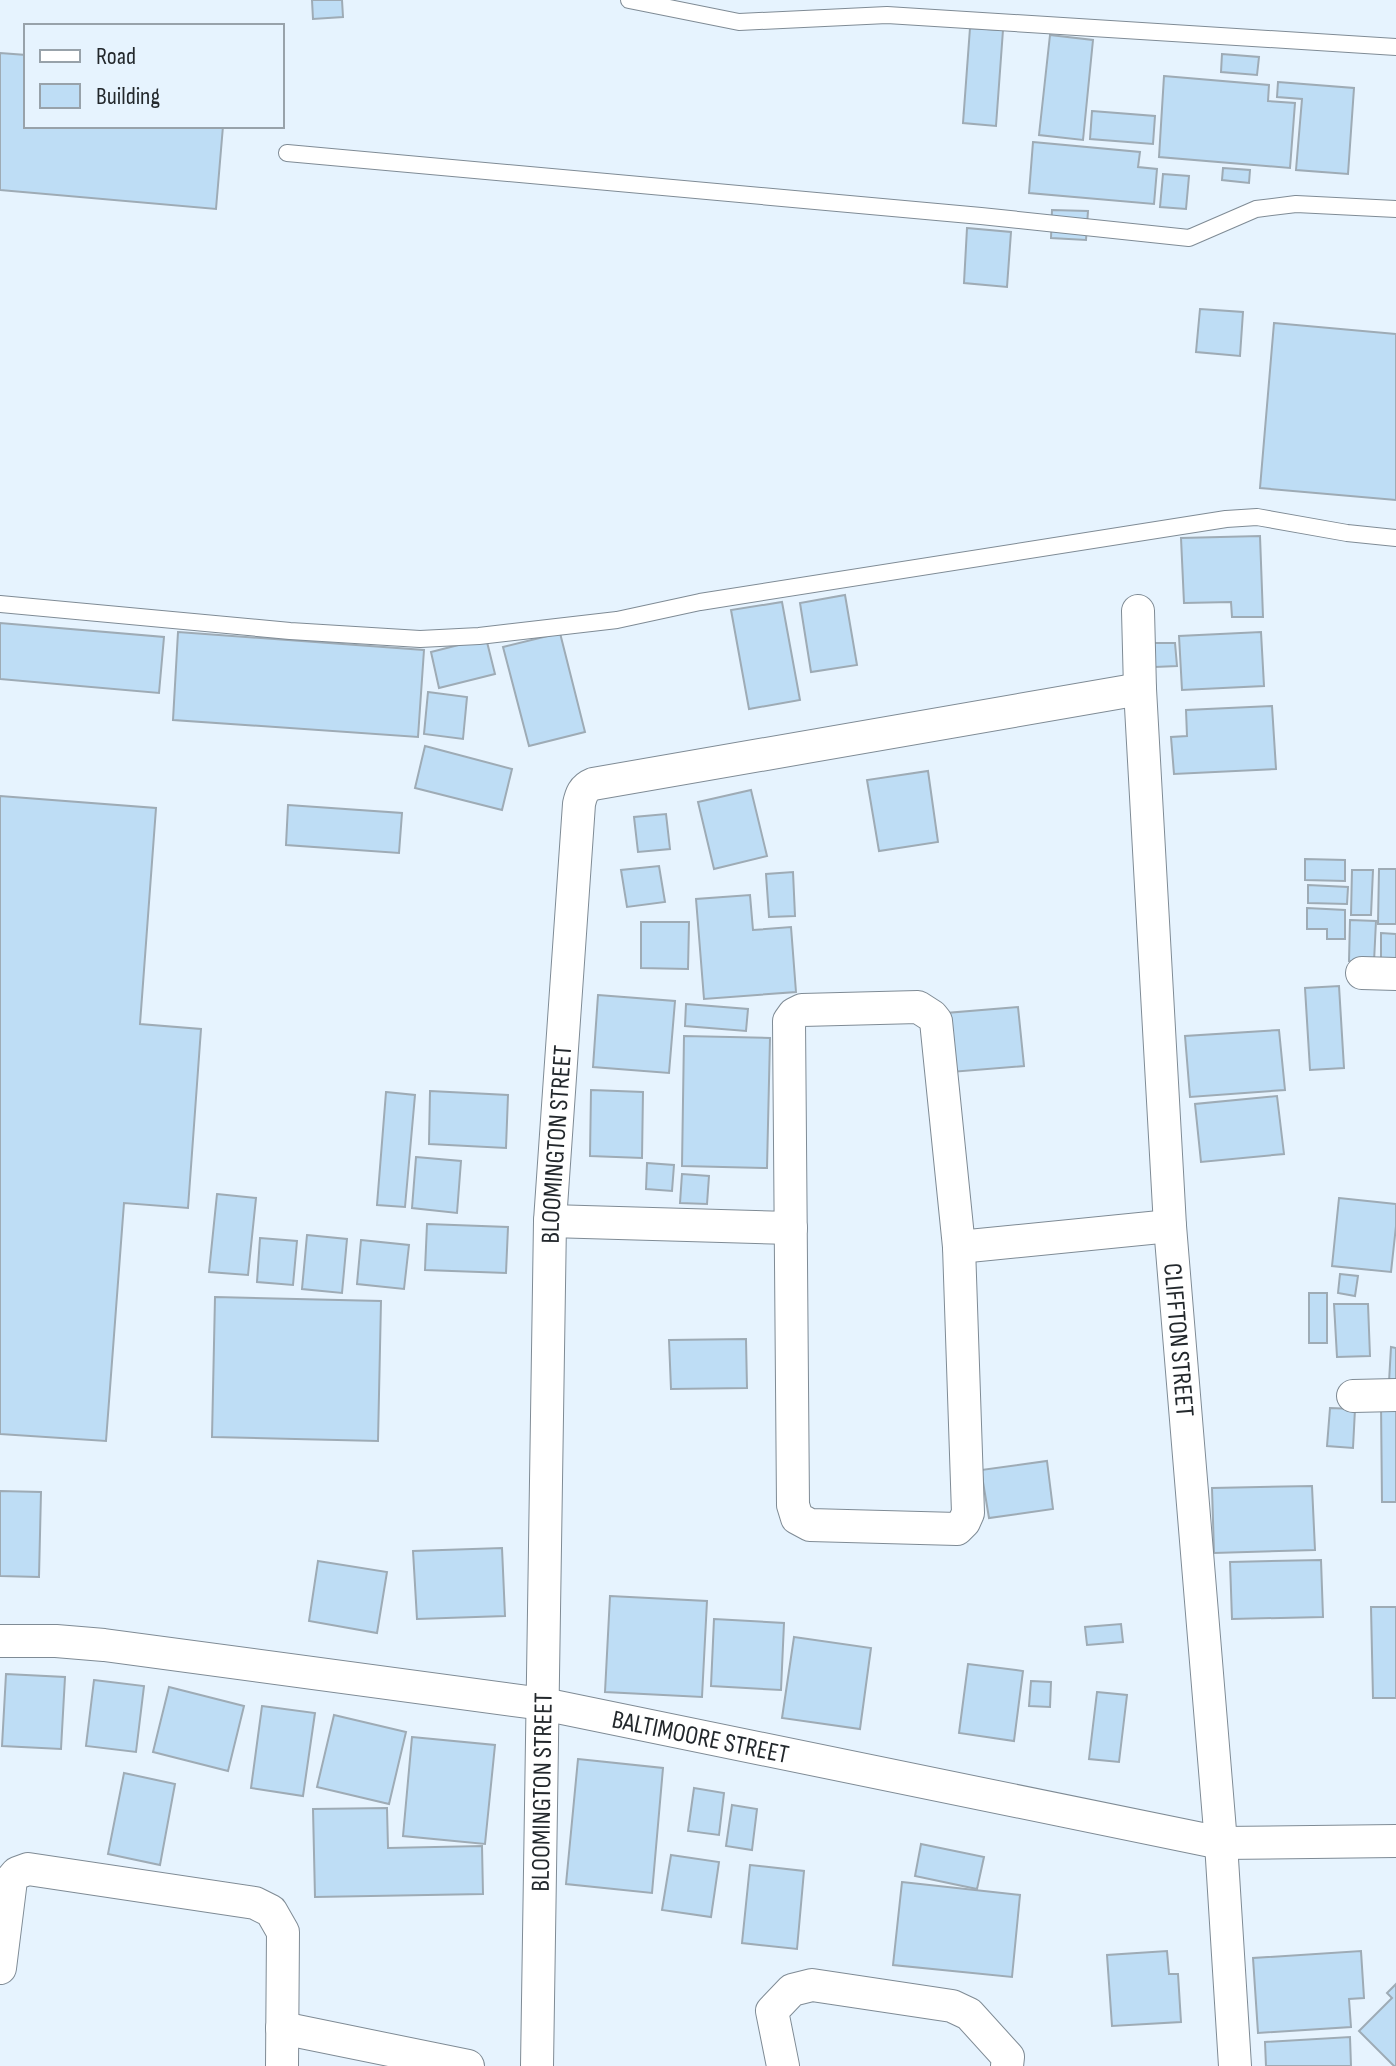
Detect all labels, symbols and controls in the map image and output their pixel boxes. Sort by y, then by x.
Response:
legend [24,24,284,128]
text: Road [96,42,136,71]
text: Building [96,82,160,111]
street label: BLOOMINGTON STREET [536,1044,579,1244]
street label: CLIFFTON STREET [1156,1262,1200,1418]
street label: BLOOMINGTON STREET [526,1692,560,1892]
street label: BALTIMOORE STREET [609,1705,792,1771]

